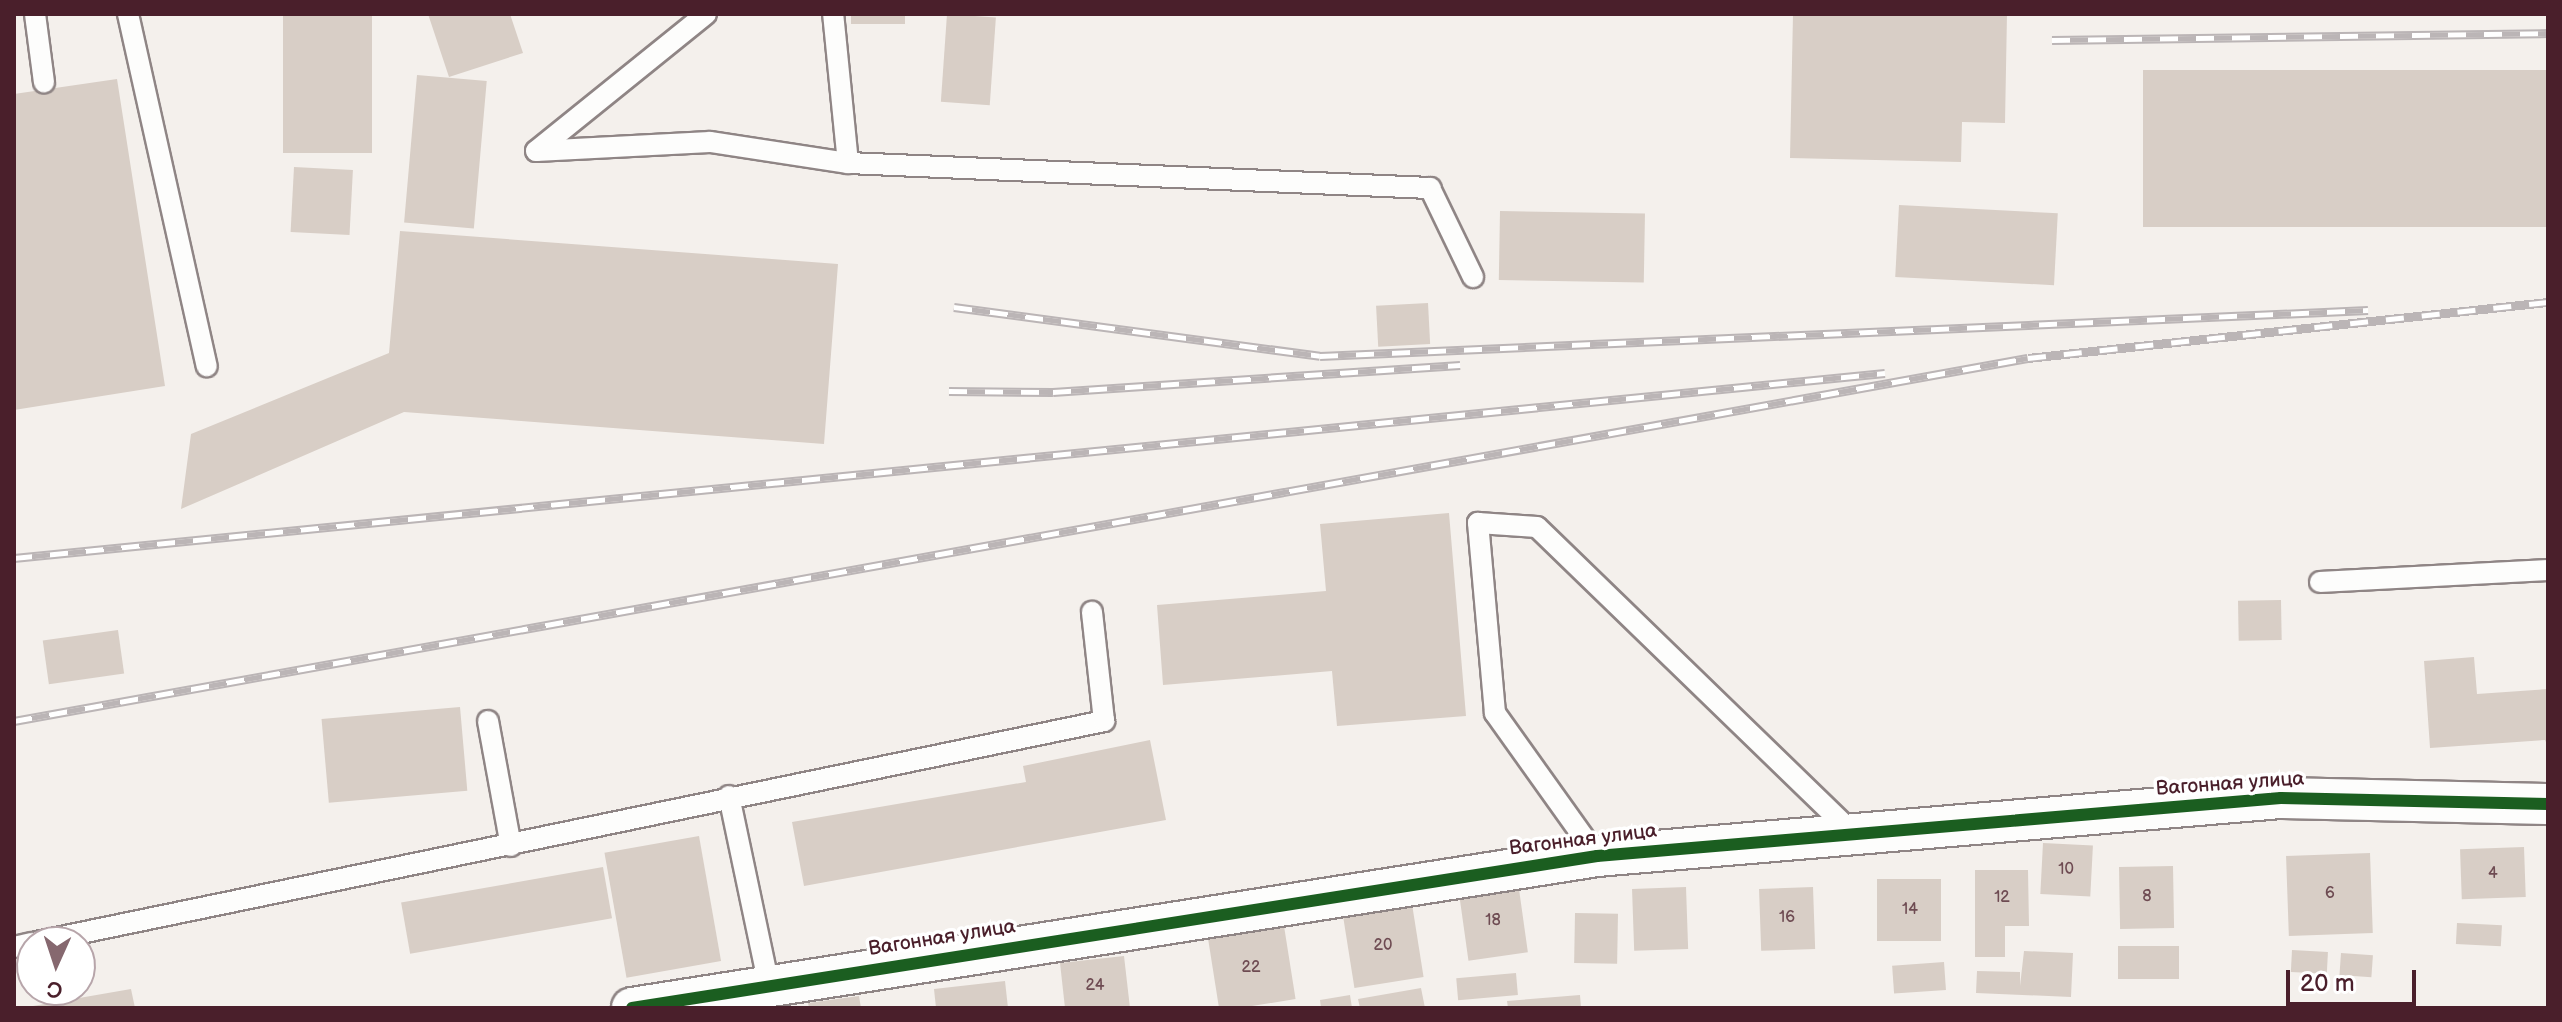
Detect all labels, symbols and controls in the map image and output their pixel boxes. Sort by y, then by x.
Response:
street label: Вагонная улица [2155,767,2305,801]
street label: Вагонная улица [1508,819,1658,861]
house number: 10 [2058,860,2074,880]
house number: 4 [2488,864,2498,884]
house number: 6 [2325,884,2335,904]
house number: 8 [2142,887,2152,907]
house number: 12 [1994,888,2010,908]
house number: 14 [1902,900,1918,920]
house number: 16 [1779,908,1795,928]
house number: 18 [1485,911,1501,931]
street label: Вагонная улица [867,915,1017,961]
north arrow [16,926,96,1006]
house number: 20 [1374,936,1392,956]
scale bar [2290,954,2420,1004]
house number: 22 [1242,958,1260,978]
text: 20 m [2300,969,2355,998]
text: С [46,975,63,1002]
house number: 24 [1086,976,1104,996]

